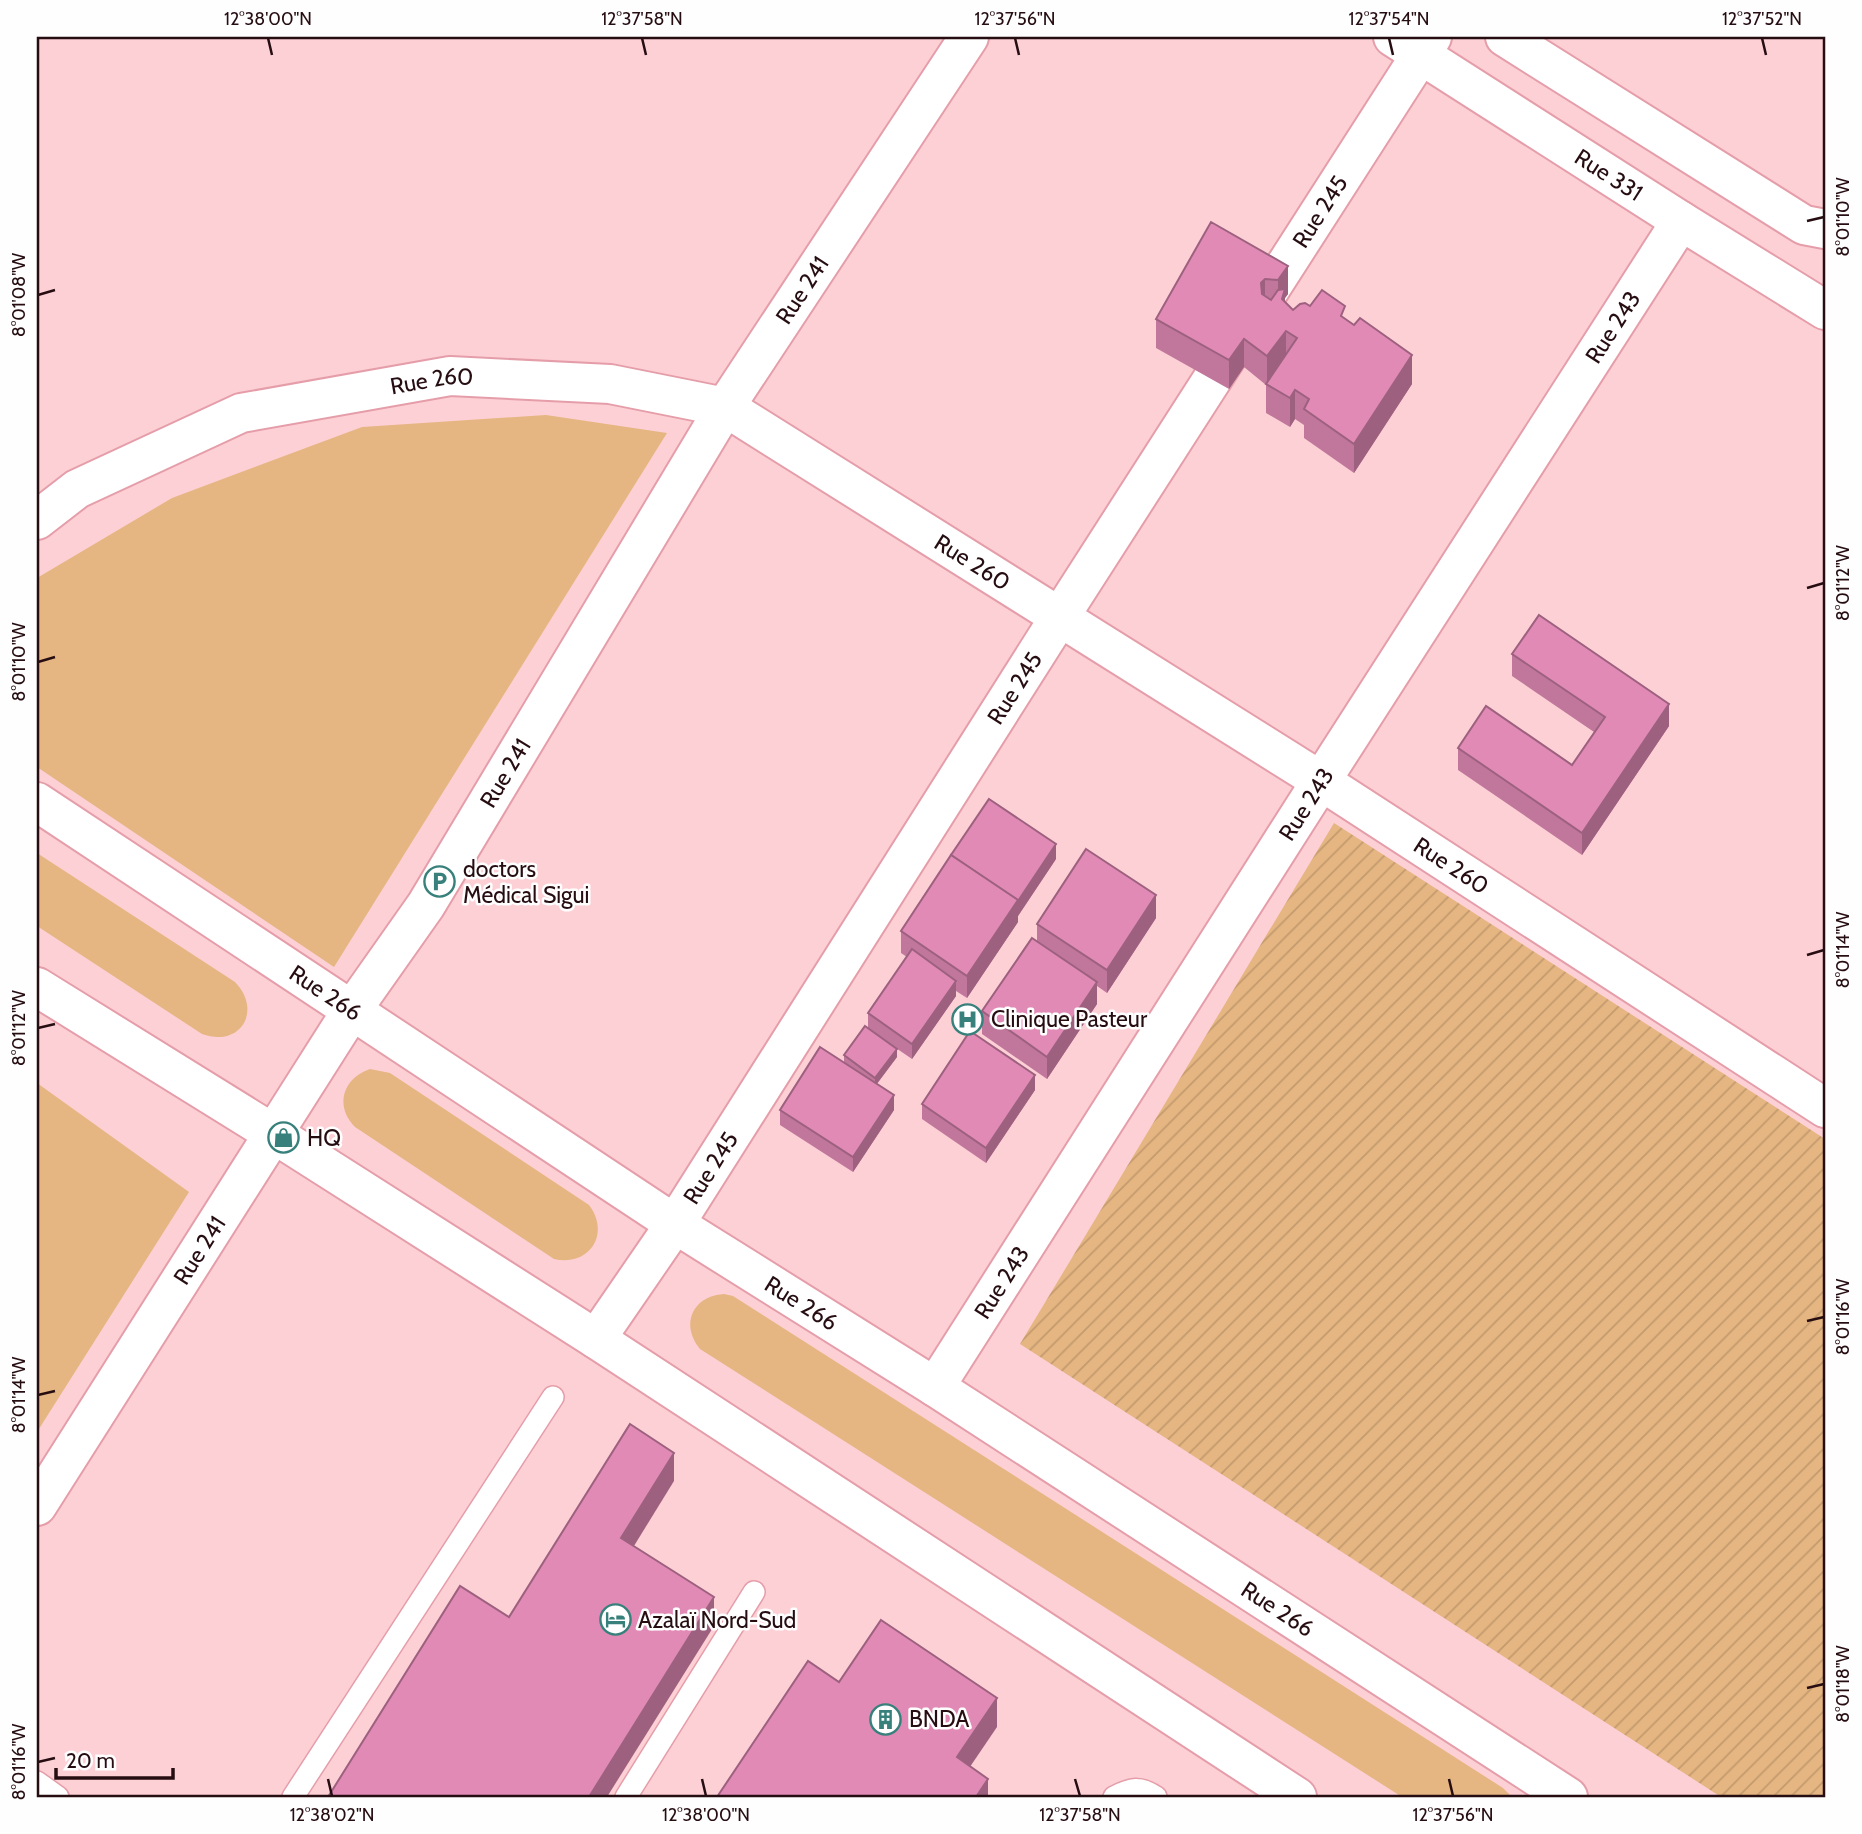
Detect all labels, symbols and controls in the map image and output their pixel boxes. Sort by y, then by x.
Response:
text: 12°38'00"N [224,8,312,30]
text: 12°37'58"N [601,8,683,30]
text: 12°37'56"N [975,8,1055,30]
text: 12°37'54"N [1349,8,1429,30]
text: 12°37'52"N [1722,8,1802,30]
street label: Rue 331 [1570,143,1648,207]
street label: Rue 245 [1286,170,1353,253]
text: 8°01'10"W [1832,178,1854,256]
street label: Rue 241 [770,251,835,329]
text: 8°01'08"W [8,253,30,337]
street label: Rue 243 [1579,286,1646,369]
street label: Rue 260 [388,362,474,400]
street label: Rue 260 [929,528,1015,596]
text: 8°01'12"W [1832,545,1854,621]
text: 8°01'10"W [8,623,30,701]
street label: Rue 245 [981,647,1048,730]
street label: Rue 241 [474,733,537,813]
street label: Rue 243 [1273,763,1340,846]
street label: Rue 260 [1408,831,1494,900]
place label: doctors Médical Sigui [463,855,589,909]
parking icon: doctors Médical Sigui [423,865,457,899]
text: 8°01'14"W [1832,912,1854,988]
street label: Rue 266 [284,959,367,1027]
text: 8°01'12"W [8,990,30,1066]
hospital icon: Clinique Pasteur [951,1002,985,1036]
place label: Clinique Pasteur [991,1005,1148,1033]
shop icon: HQ [267,1121,301,1155]
place label: HQ [307,1124,341,1152]
street label: Rue 245 [677,1126,744,1209]
street label: Rue 241 [167,1211,231,1290]
street label: Rue 243 [968,1241,1035,1324]
street label: Rue 266 [760,1270,843,1337]
text: 8°01'16"W [1832,1279,1854,1355]
text: 8°01'14"W [8,1357,30,1433]
street label: Rue 266 [1236,1575,1319,1643]
hotel icon: Azalaï Nord-Sud [598,1603,632,1637]
place label: Azalaï Nord-Sud [638,1606,796,1634]
text: 8°01'18"W [1832,1645,1854,1723]
building icon: BNDA [869,1702,903,1736]
place label: BNDA [909,1705,970,1733]
text: 8°01'16"W [8,1724,30,1800]
scale bar [56,1736,173,1780]
text: 20 m [66,1748,115,1773]
text: 12°38'02"N [290,1804,374,1826]
text: 12°38'00"N [662,1804,750,1826]
text: 12°37'58"N [1039,1804,1121,1826]
text: 12°37'56"N [1413,1804,1493,1826]

